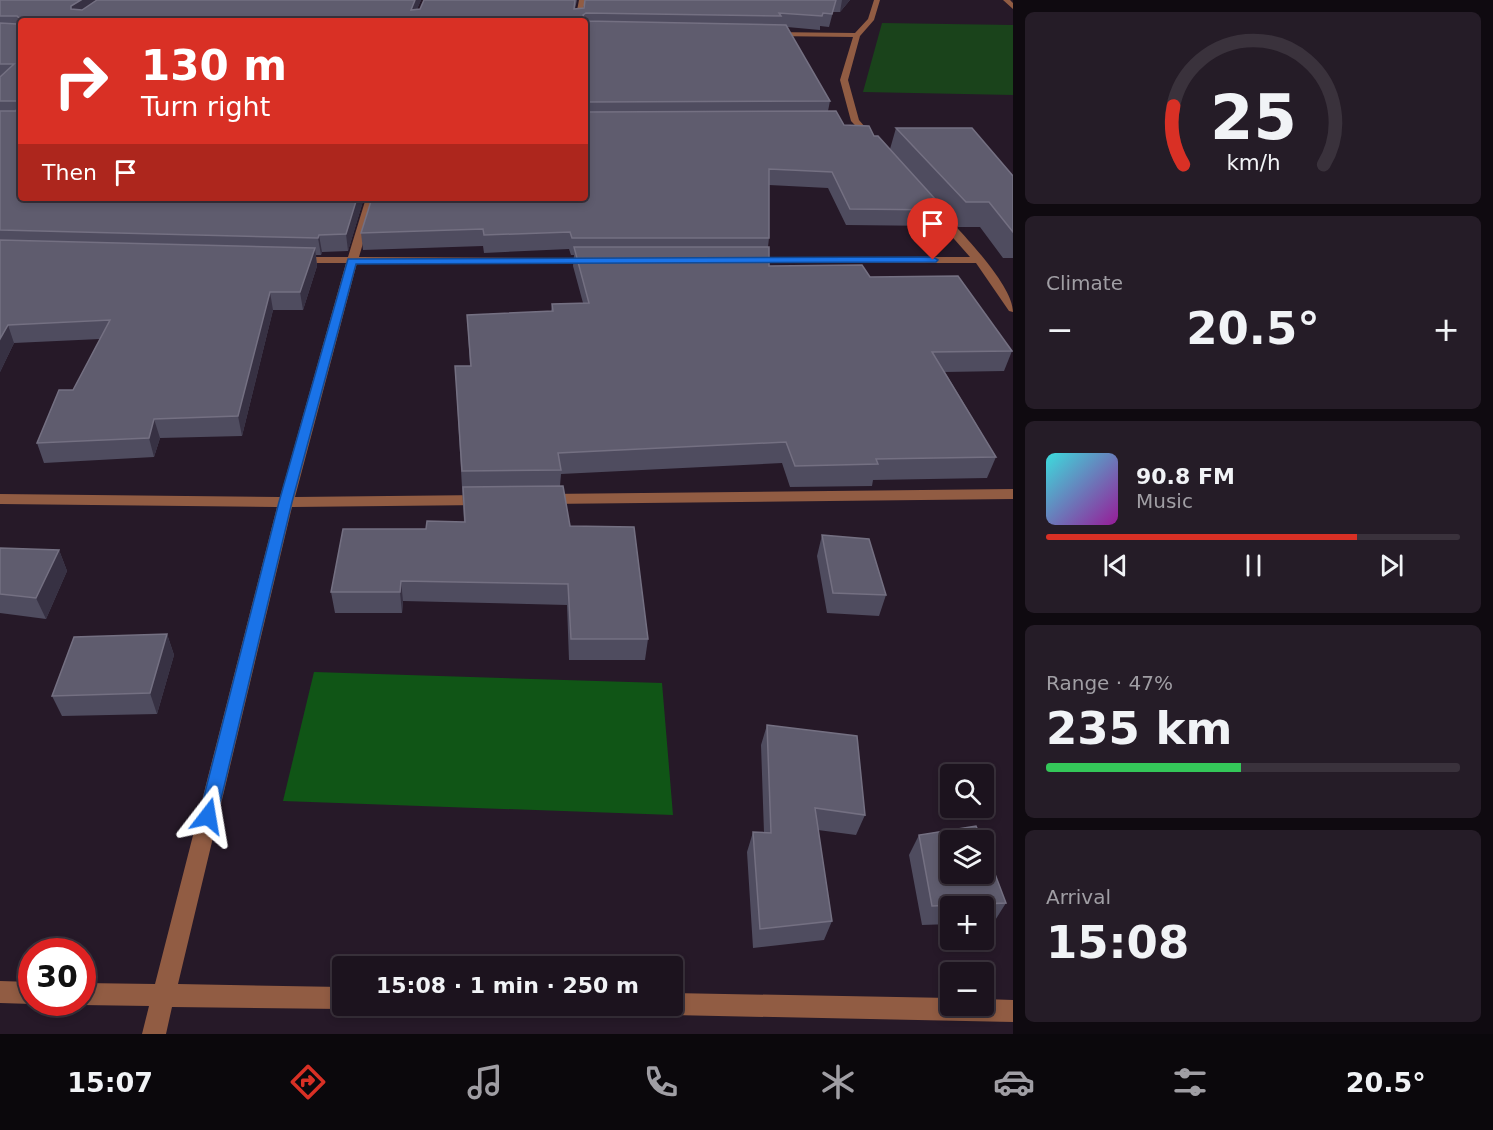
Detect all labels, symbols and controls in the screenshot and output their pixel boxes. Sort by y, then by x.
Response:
text: 130 m [141,41,287,90]
icon: right [42,42,120,120]
text: 25 [1210,81,1296,154]
text: Turn right [141,91,270,122]
text: km/h [1226,151,1280,176]
icon: arrive [109,156,142,189]
text: Then [42,160,97,185]
pin [907,198,958,260]
icon: arrive [916,207,949,240]
text: Climate [1046,271,1123,295]
text: 20.5° [1186,302,1320,355]
text: − [1046,310,1074,349]
text: + [1432,310,1460,349]
text: 90.8 FM [1136,464,1235,489]
text: Music [1136,489,1193,513]
icon: previous [1099,549,1132,582]
icon: pause [1237,549,1270,582]
icon: next [1375,549,1408,582]
text: Range · 47% [1046,671,1173,695]
text: 235 km [1046,702,1232,755]
map controls [940,764,994,1016]
button: search [940,764,994,818]
position arrow [176,784,240,848]
button: layers [940,830,994,884]
text: Arrival [1046,885,1111,909]
button: + [940,896,994,950]
text: 15:08 [1046,916,1189,969]
speed limit sign: 30 [18,938,96,1016]
button: − [940,962,994,1016]
text: 15:08 · 1 min · 250 m [376,973,639,998]
icon: directions [287,1061,329,1103]
icon: music [464,1061,506,1103]
icon: phone [640,1061,682,1103]
icon: climate [817,1061,859,1103]
icon: car [993,1061,1035,1103]
icon: filters [1169,1061,1211,1103]
text: 15:07 [67,1067,153,1098]
text: 20.5° [1346,1067,1426,1098]

